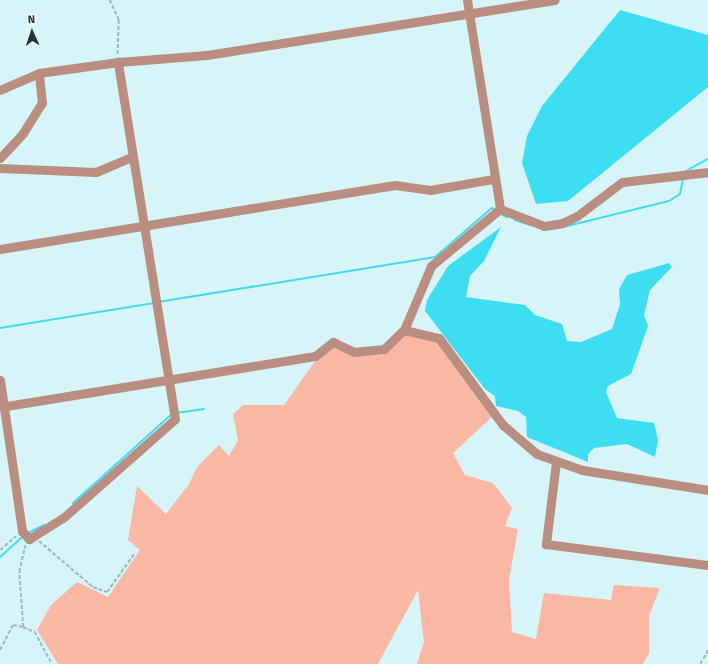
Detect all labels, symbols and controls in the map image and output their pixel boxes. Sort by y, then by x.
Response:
north arrow [12,12,52,52]
text: N [27,13,35,26]

